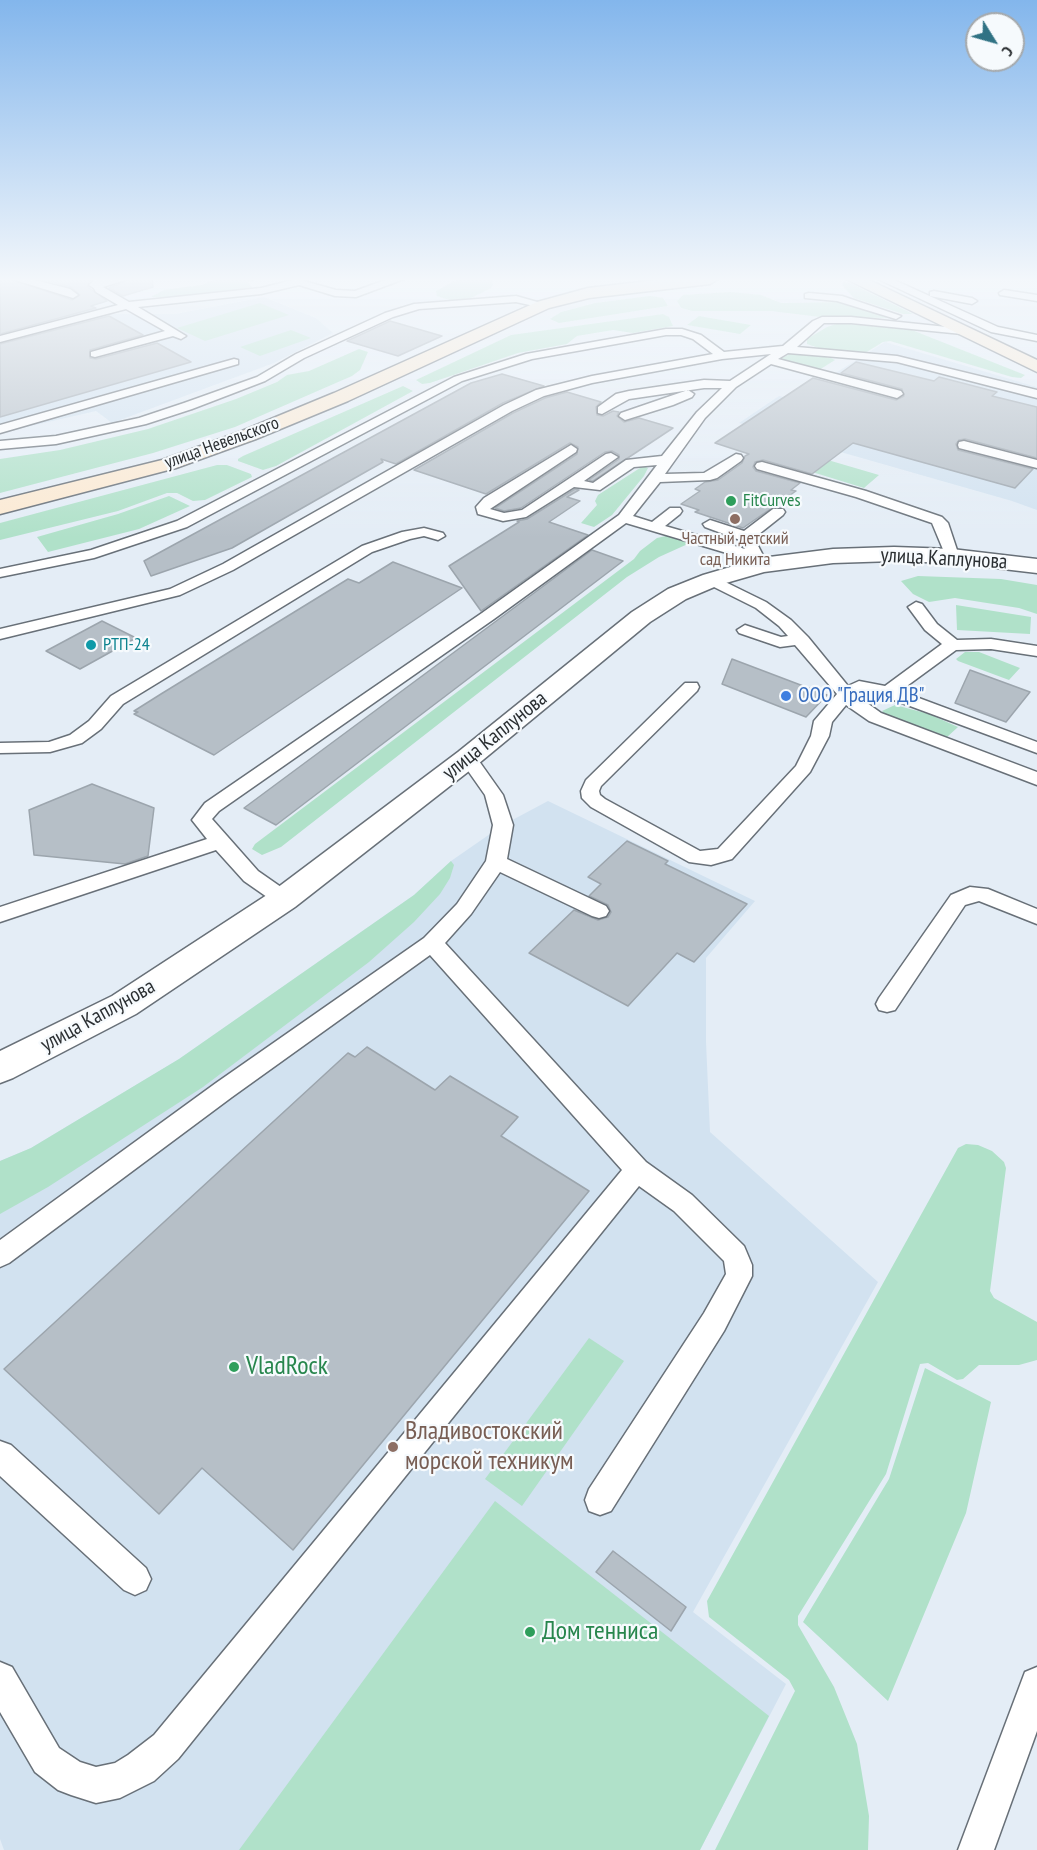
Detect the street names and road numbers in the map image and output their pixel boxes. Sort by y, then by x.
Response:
street label: улица Невельского [162,412,282,474]
street label: улица Каплунова [880,543,1008,575]
street label: улица Каплунова [438,686,552,786]
street label: улица Каплунова [36,974,160,1058]

